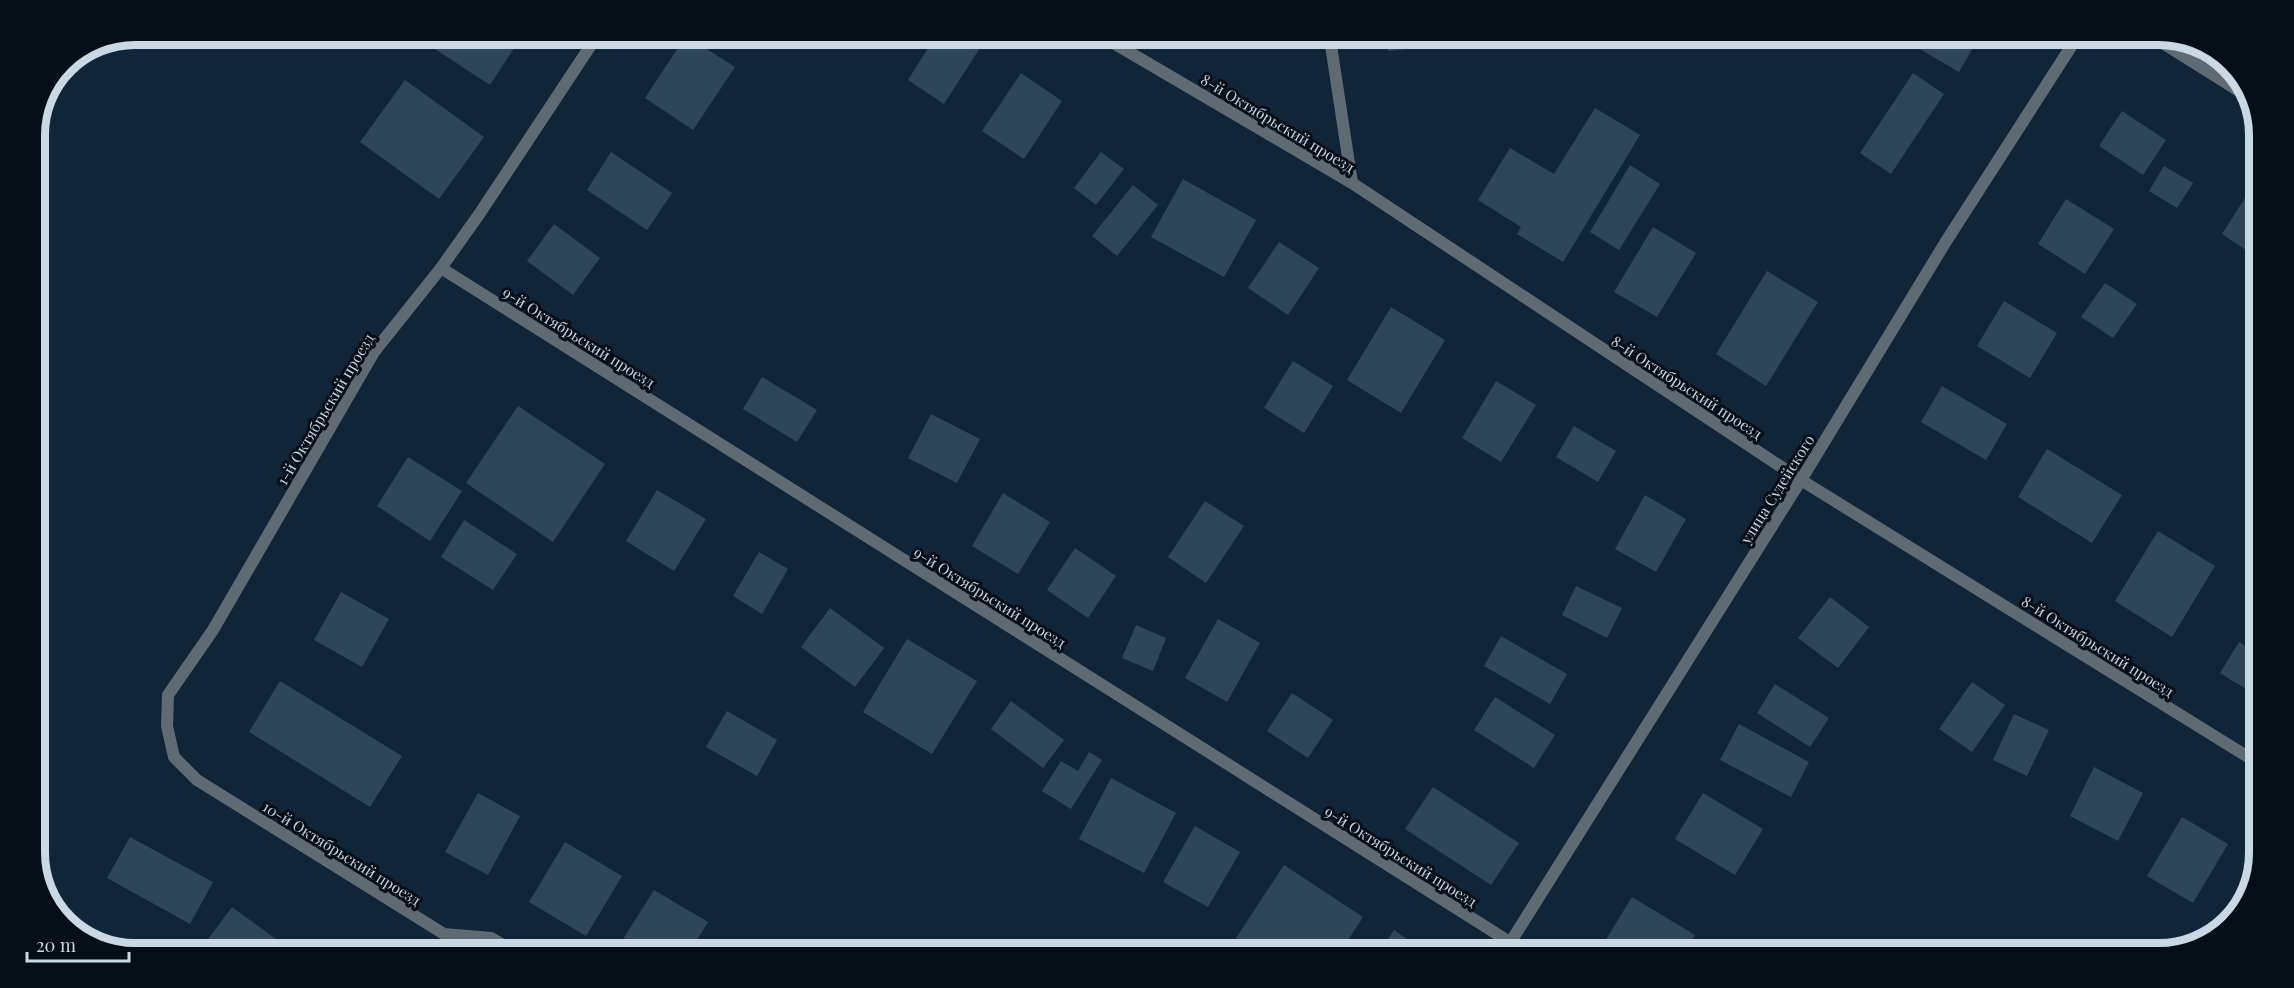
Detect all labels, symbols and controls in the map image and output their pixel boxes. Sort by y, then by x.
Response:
street label: 8-й Октябрьский проезд [1197,69,1359,177]
street label: 9-й Октябрьский проезд [499,282,659,392]
street label: 1-й Октябрьский проезд [272,329,378,488]
street label: 8-й Октябрьский проезд [1608,331,1766,443]
street label: улица Судейского [1735,431,1819,548]
street label: 9-й Октябрьский проезд [910,542,1070,652]
street label: 8-й Октябрьский проезд [2018,591,2178,701]
street label: 10-й Октябрьский проезд [259,796,425,910]
street label: 9-й Октябрьский проезд [1321,801,1481,911]
scale bar [27,925,129,963]
text: 20 m [36,933,76,957]

